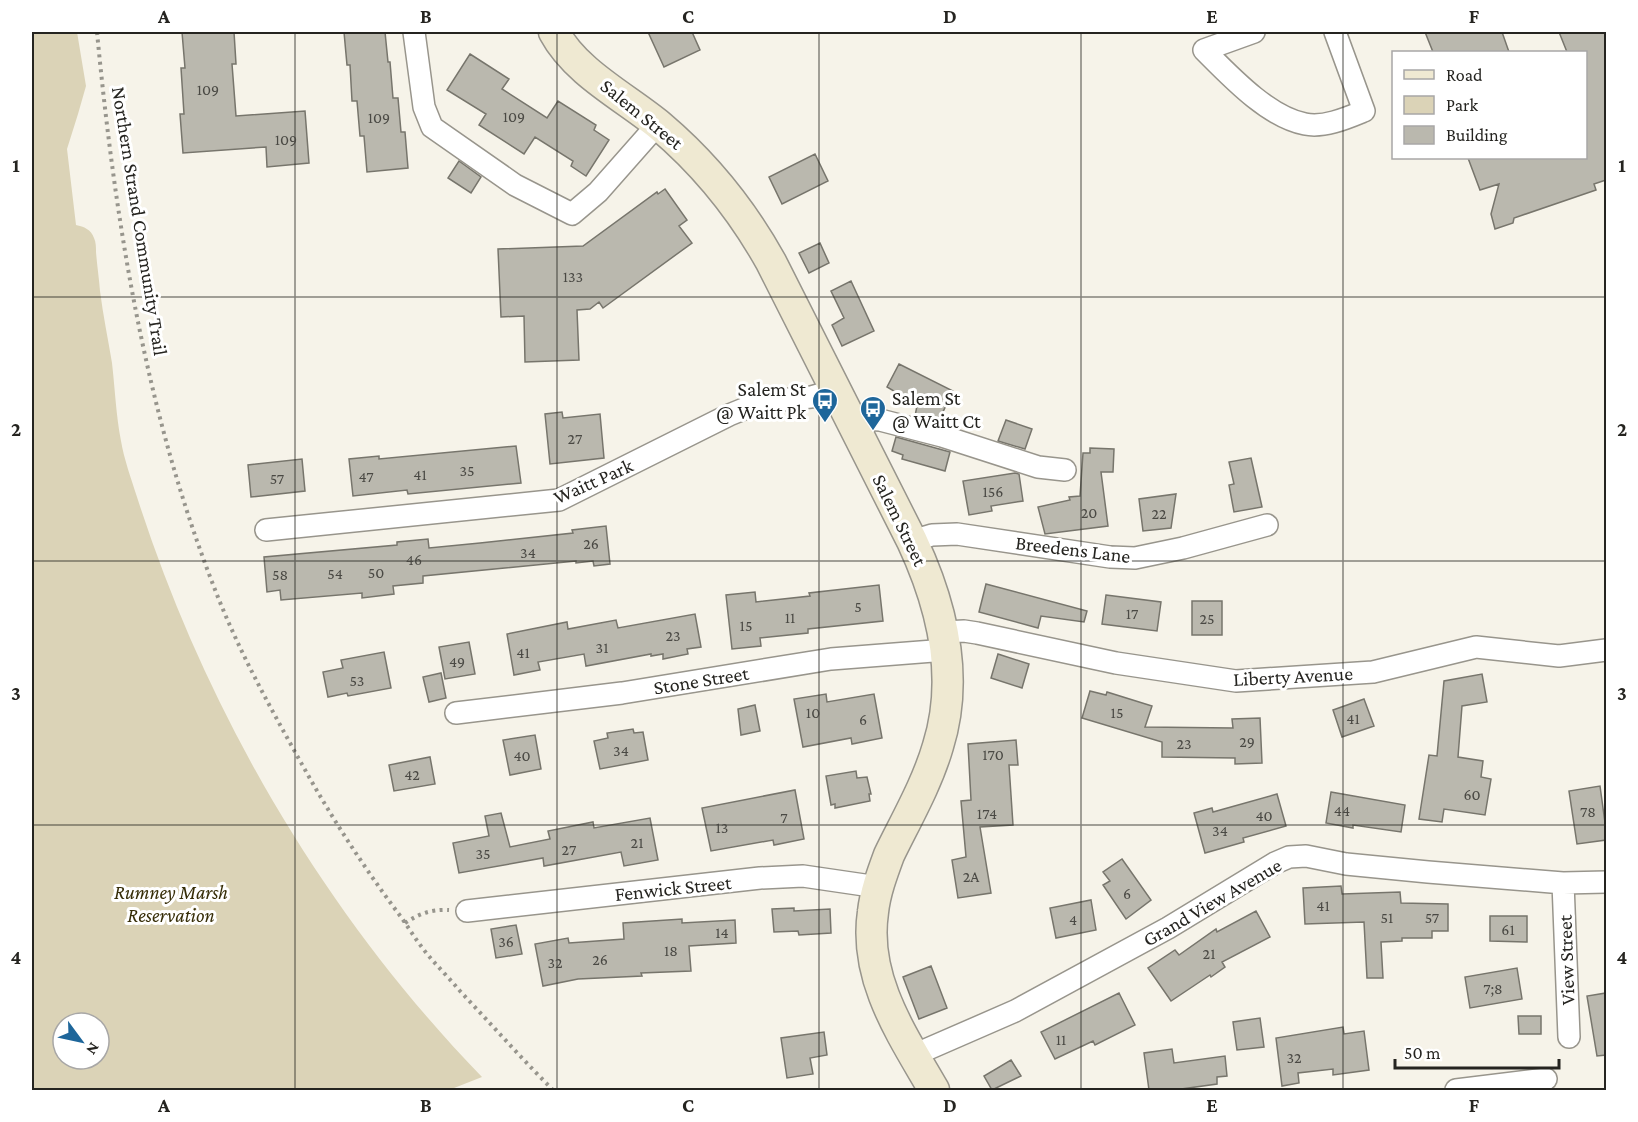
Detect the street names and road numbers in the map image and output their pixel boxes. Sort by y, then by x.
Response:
street label: Salem Street [596,74,688,154]
street label: Northern Strand Community Trail [107,85,172,357]
street label: Waitt Park [550,454,636,508]
street label: Salem Street [868,471,932,570]
street label: Breedens Lane [1014,531,1132,567]
street label: Stone Street [652,662,750,698]
street label: Liberty Avenue [1233,662,1354,691]
street label: Grand View Avenue [1139,853,1285,951]
street label: Fenwick Street [614,871,733,905]
street label: View Street [1553,914,1579,1006]

